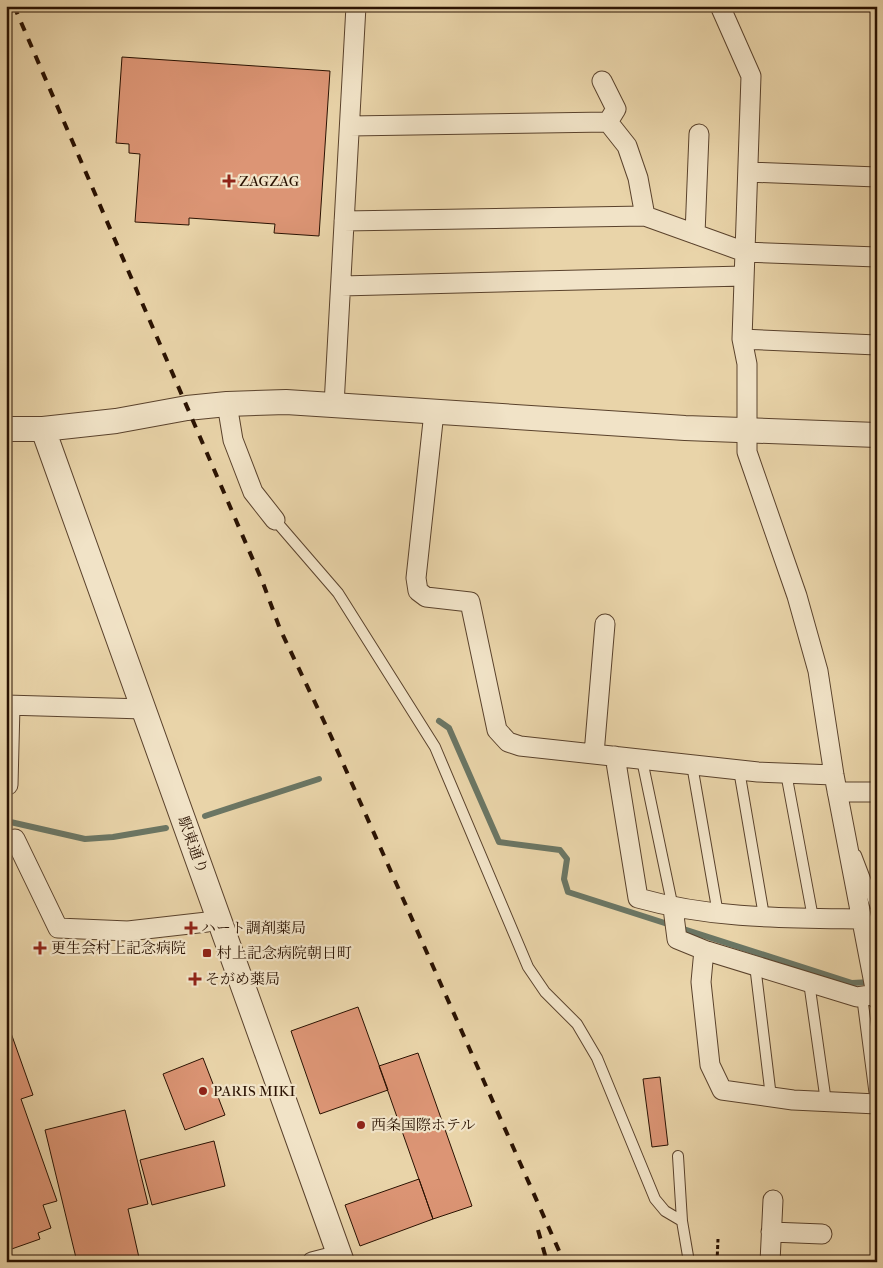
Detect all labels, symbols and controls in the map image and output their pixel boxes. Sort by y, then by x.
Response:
place label: ZAGZAG [239,172,300,190]
marker: ZAGZAG [223,175,235,187]
street label: 駅東通り [174,814,212,876]
place label: ハート調剤薬局 [201,919,306,937]
marker: ハート調剤薬局 [185,922,197,934]
place label: 更生会村上記念病院 [51,939,186,957]
marker: 更生会村上記念病院 [33,941,47,955]
place label: 村上記念病院朝日町 [217,944,352,962]
marker: 村上記念病院朝日町 [201,947,213,959]
place label: そがめ薬局 [205,970,280,988]
marker: そがめ薬局 [189,973,201,985]
place label: PARIS MIKI [213,1082,295,1100]
marker: PARIS MIKI [197,1085,209,1097]
place label: 西条国際ホテル [371,1116,475,1134]
marker: 西条国際ホテル [355,1119,367,1131]

